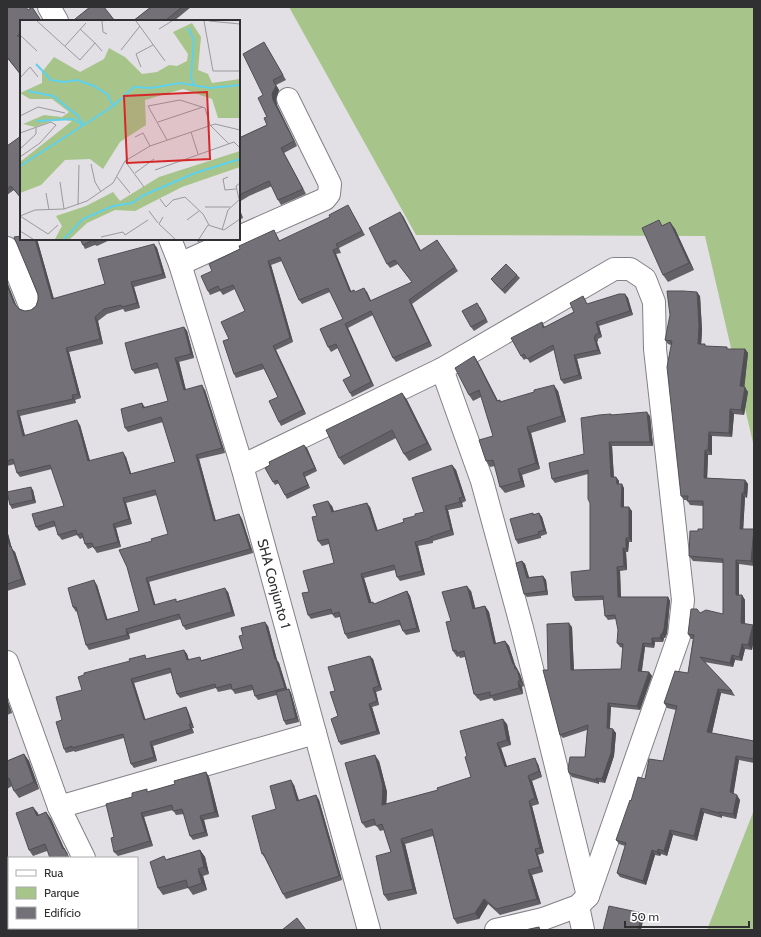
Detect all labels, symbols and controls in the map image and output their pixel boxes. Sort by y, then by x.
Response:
inset map [20,20,240,240]
street label: SHA Conjunto 1 [253,537,295,630]
legend [8,857,138,929]
text: Rua [44,865,63,880]
text: Parque [44,885,79,900]
scale bar [625,903,749,929]
text: Edifício [44,905,81,920]
text: 50 m [631,909,659,924]

